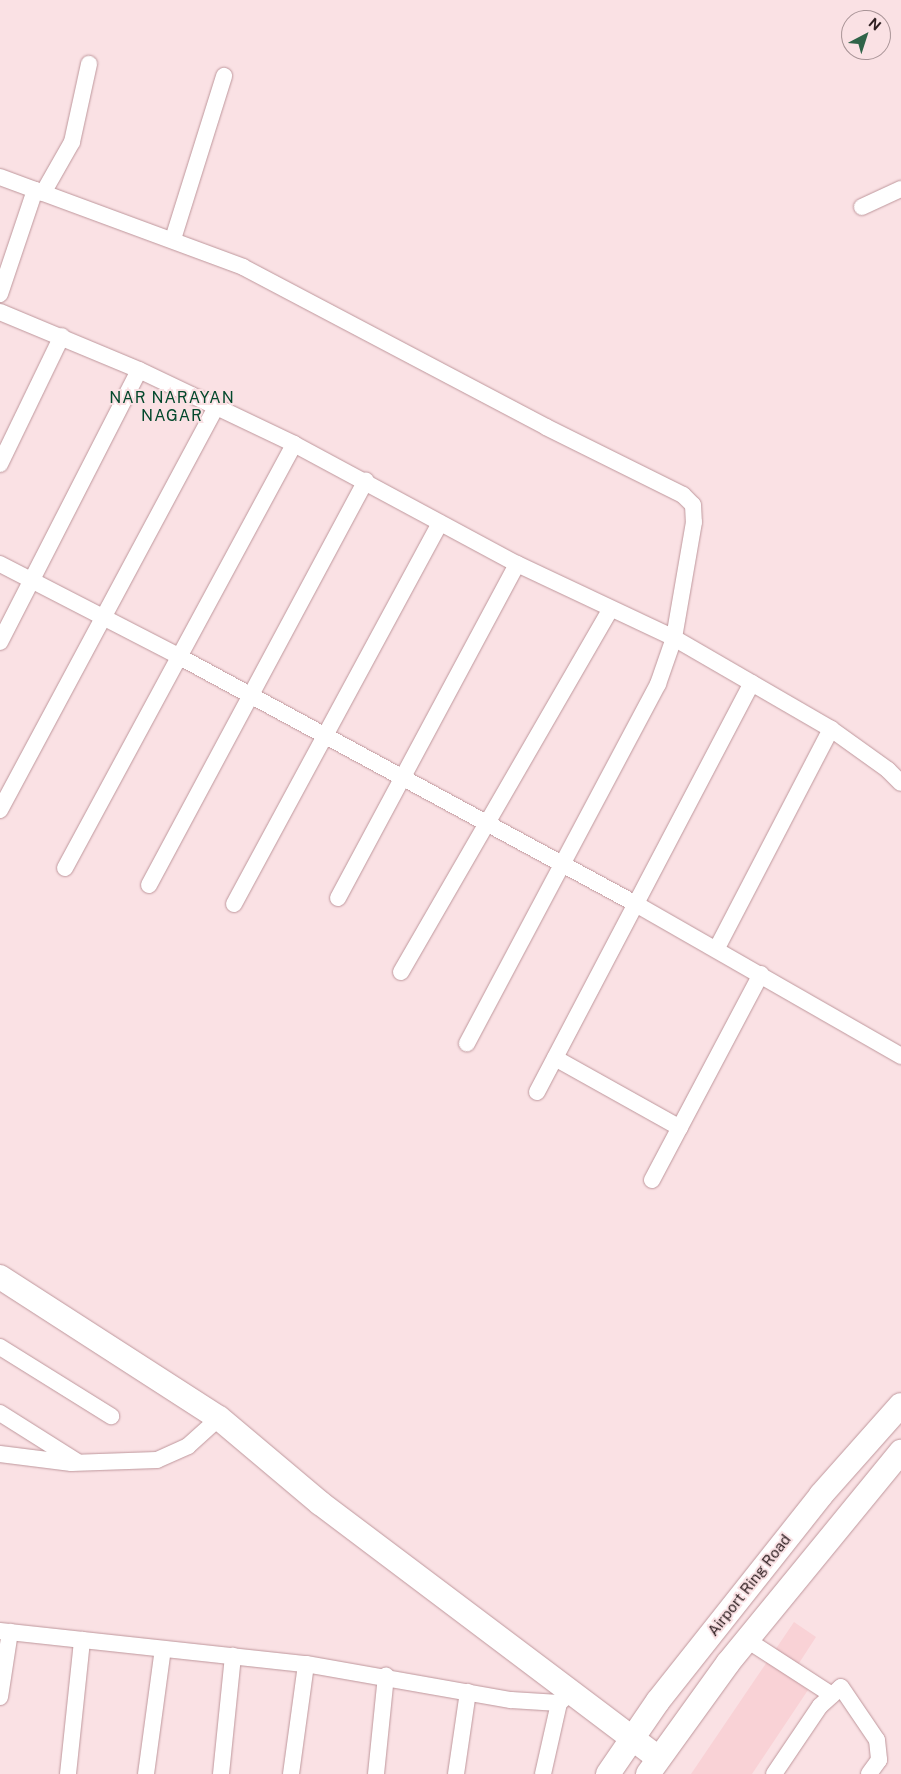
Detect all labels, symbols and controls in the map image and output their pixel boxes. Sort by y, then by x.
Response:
north arrow [841,10,891,60]
text: N [866,15,884,34]
district label: NAR NARAYAN NAGAR [108,388,236,426]
street label: Airport Ring Road [704,1531,794,1639]

